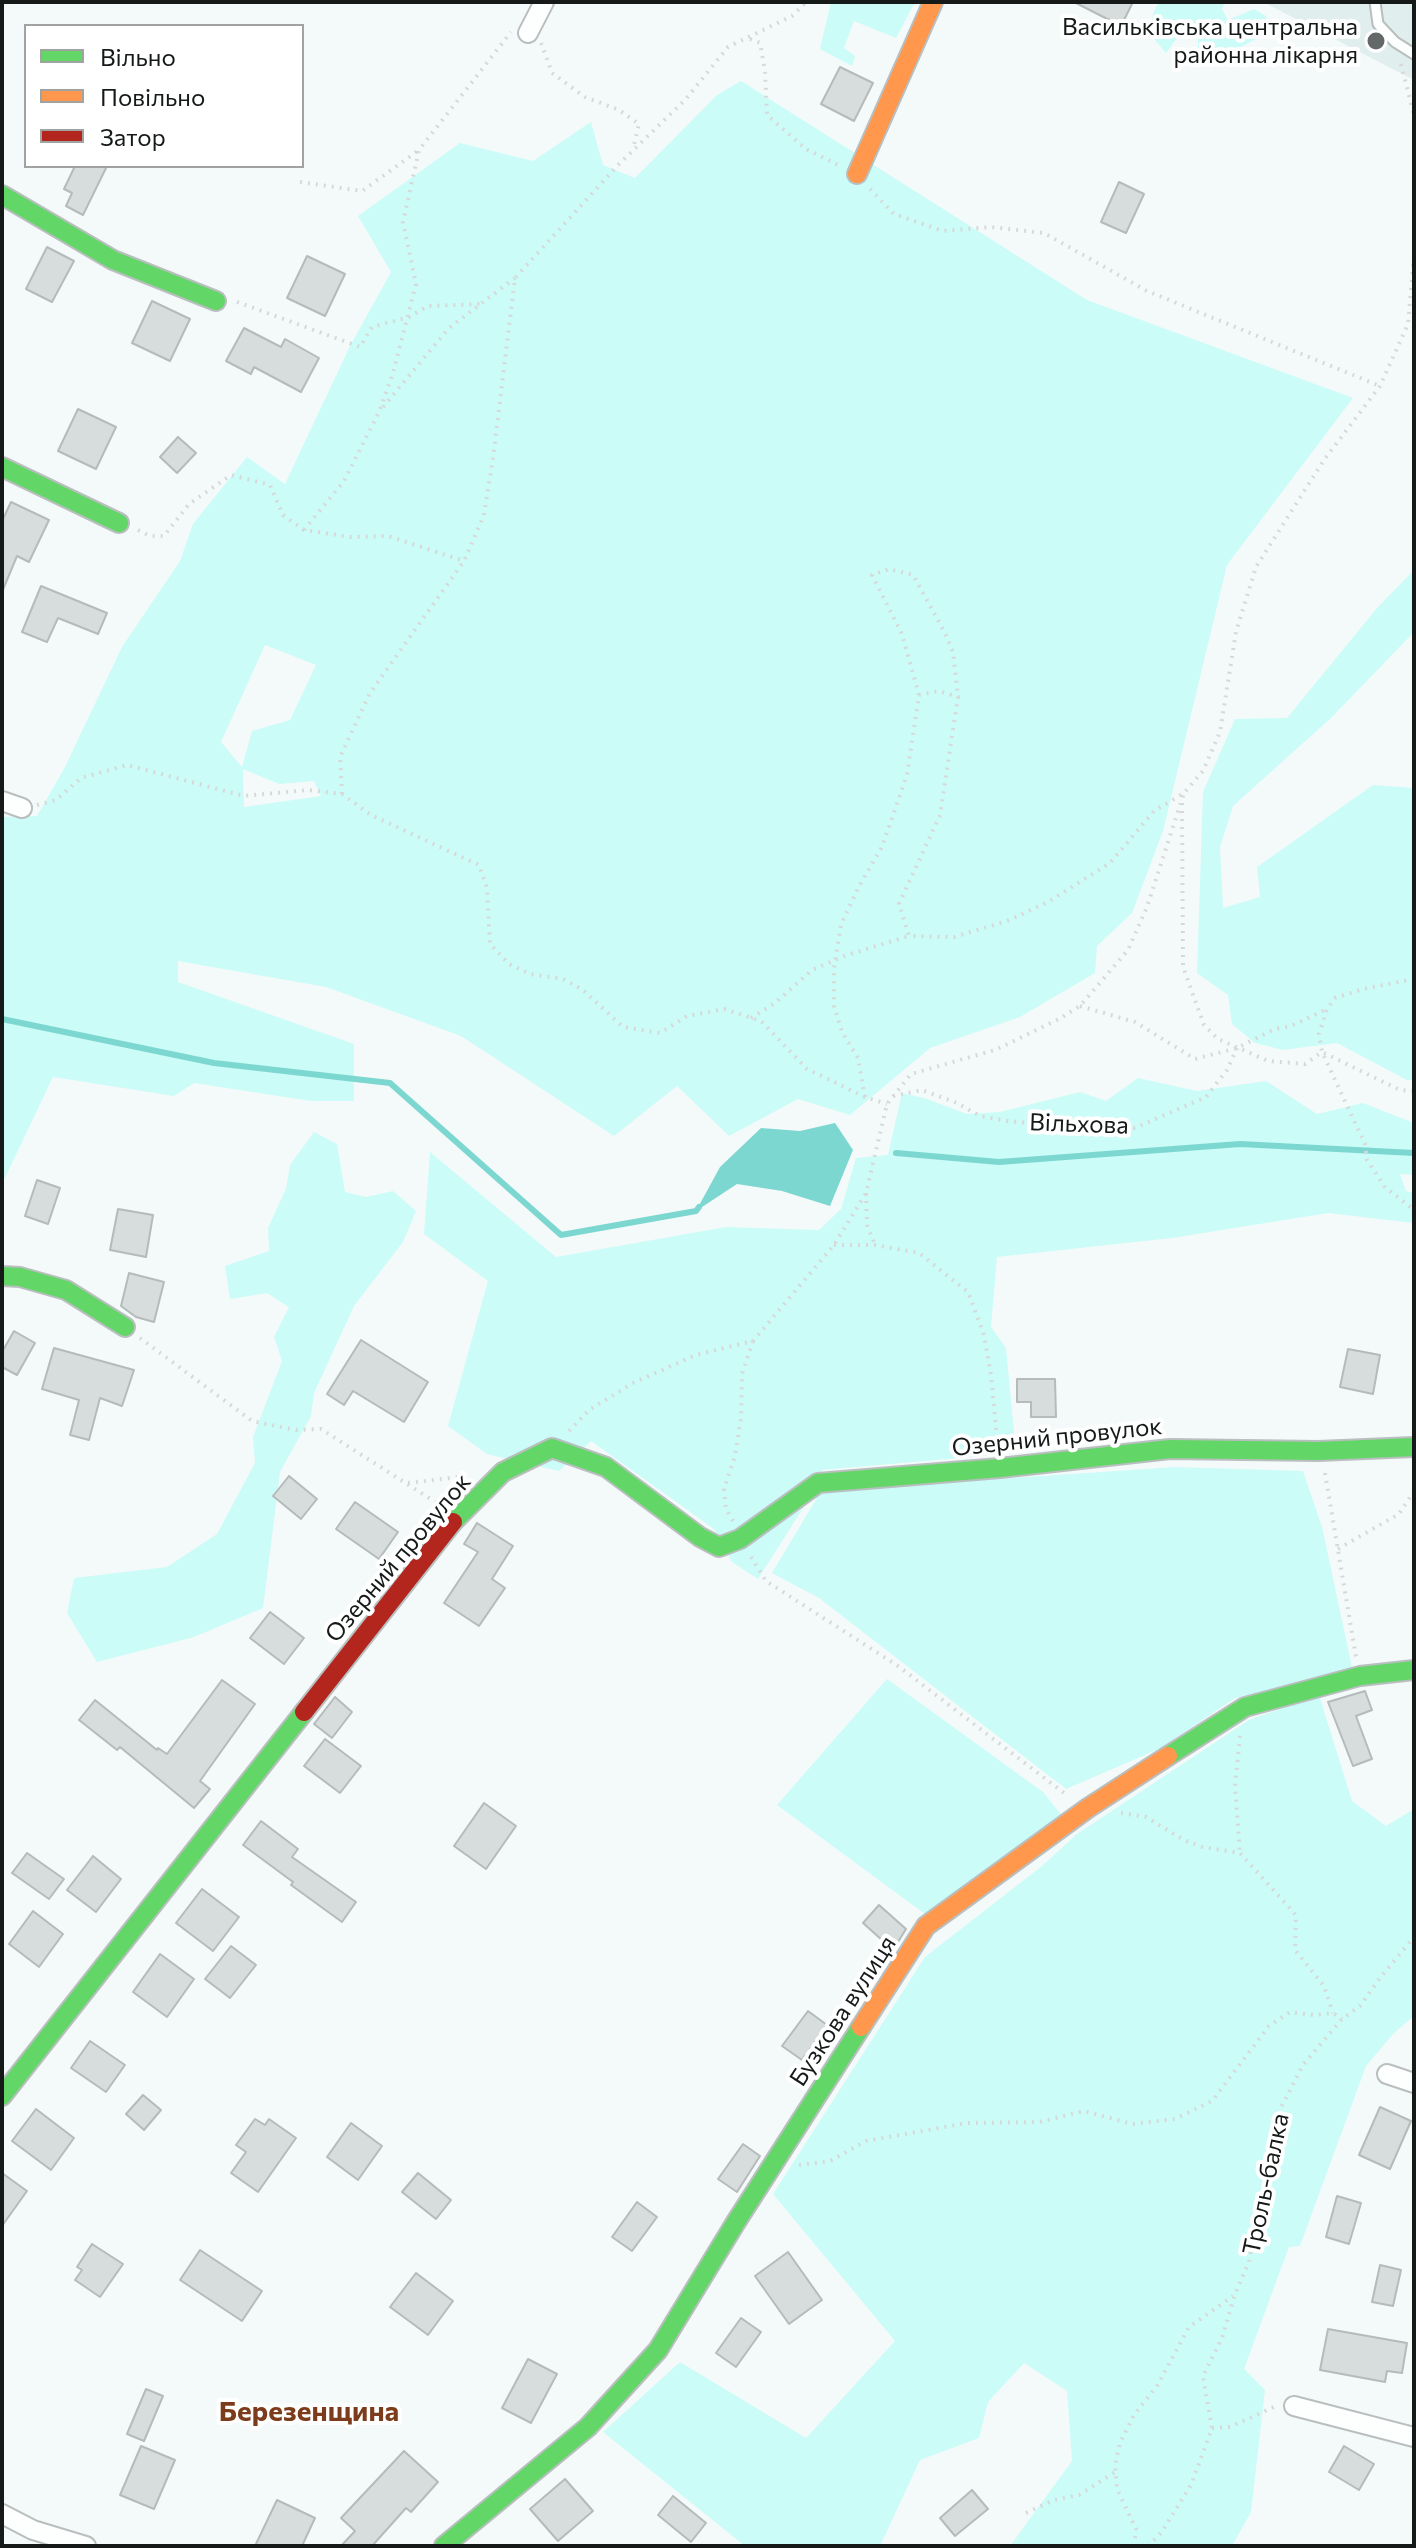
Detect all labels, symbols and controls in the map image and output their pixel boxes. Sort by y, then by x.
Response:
place label: Васильківська центральна районна лікарня [1062,13,1358,69]
legend [24,24,304,168]
marker: Васильківська центральна районна лікарня [1365,30,1387,52]
text: Вільно [100,42,176,71]
text: Повільно [100,82,205,111]
text: Затор [100,122,166,151]
street label: Вільхова [1029,1108,1129,1140]
street label: Озерний провулок [951,1412,1163,1462]
street label: Озерний провулок [319,1468,477,1648]
street label: Бузкова вулиця [784,1930,902,2092]
street label: Троль-балка [1237,2111,1295,2257]
district label: Березенщина [219,2395,399,2429]

